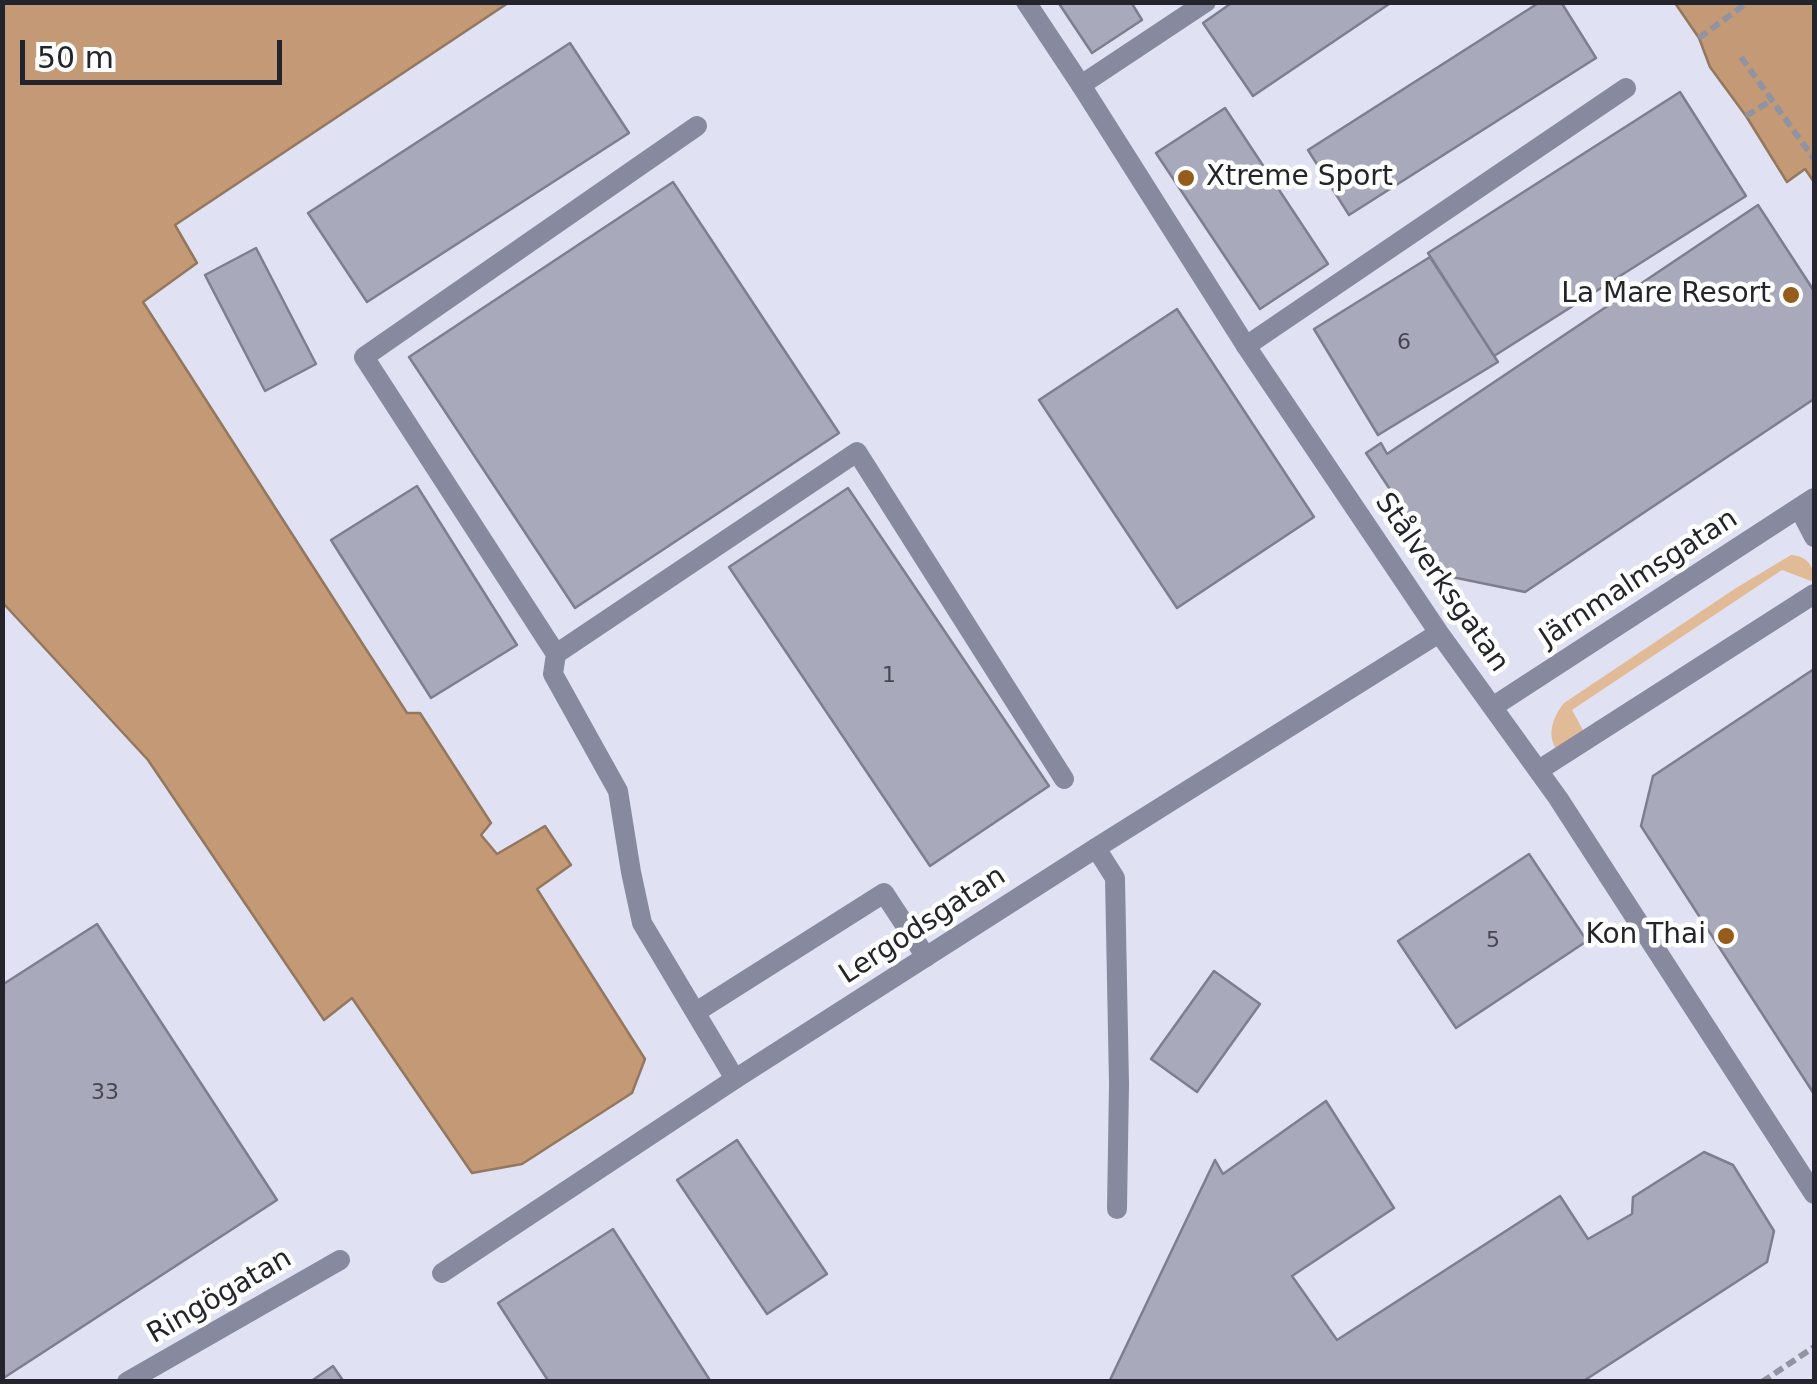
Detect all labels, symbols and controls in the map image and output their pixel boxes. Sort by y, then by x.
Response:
scale bar [25,20,288,82]
text: 50 m [37,40,114,75]
place label: Xtreme Sport [1206,161,1393,195]
marker: Xtreme Sport [1175,167,1197,189]
place label: La Mare Resort [1561,278,1771,312]
marker: La Mare Resort [1780,284,1802,306]
house number: 6 [1397,330,1411,356]
street label: Stålverksgatan [1367,487,1515,679]
street label: Järnmalmsgatan [1534,503,1744,655]
house number: 1 [882,663,896,689]
street label: Lergodsgatan [834,860,1012,992]
place label: Kon Thai [1585,919,1706,953]
marker: Kon Thai [1715,925,1737,947]
house number: 5 [1486,928,1500,954]
house number: 33 [91,1080,119,1106]
street label: Ringögatan [142,1242,298,1352]

